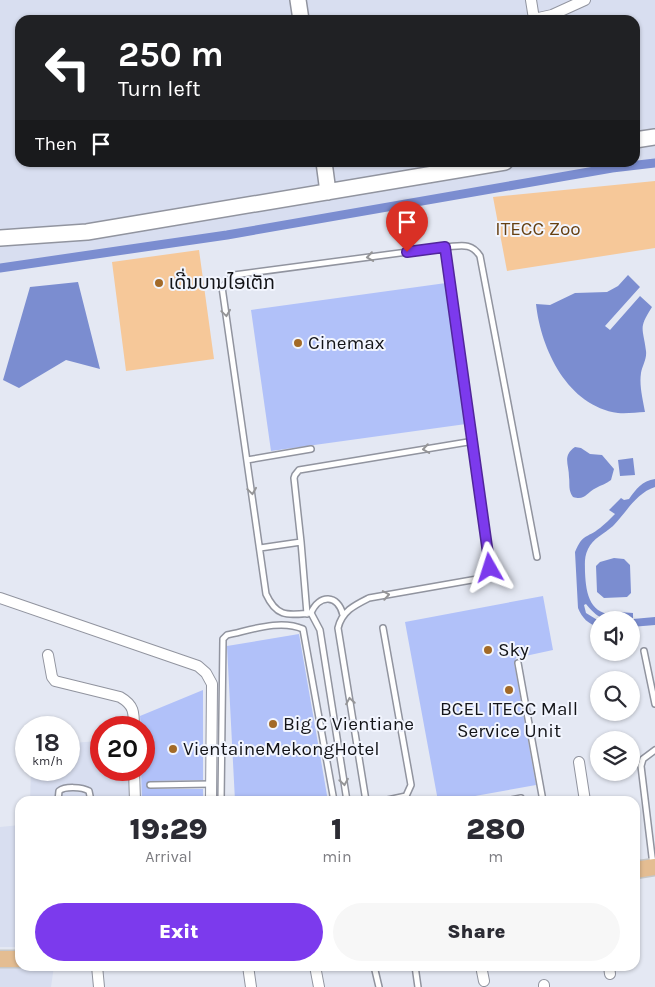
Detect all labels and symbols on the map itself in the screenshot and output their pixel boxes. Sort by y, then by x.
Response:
pin [386,201,428,252]
park label: ITECC Zoo [495,218,581,240]
one-way arrow [366,251,374,262]
place label: ເດີ່ນບານໄອເຕັກ [169,268,275,294]
marker: ເດີ່ນບານໄອເຕັກ [153,277,165,289]
one-way arrow [220,309,231,317]
place label: Cinemax [308,332,385,354]
marker: Cinemax [292,337,304,349]
one-way arrow [422,443,430,453]
one-way arrow [246,487,256,495]
position arrow [463,541,515,593]
one-way arrow [381,590,390,600]
place label: Sky [498,639,529,661]
marker: Sky [482,644,494,656]
marker: BCEL ITECC Mall Service Unit [503,684,515,696]
one-way arrow [345,697,355,706]
place label: BCEL ITECC Mall Service Unit [440,698,578,742]
place label: Big C Vientiane [283,713,414,735]
speed limit sign: 20 [90,716,155,781]
marker: Big C Vientiane [267,718,279,730]
place label: VientaineMekongHotel [183,738,380,760]
marker: VientaineMekongHotel [167,743,179,755]
one-way arrow [339,777,349,786]

